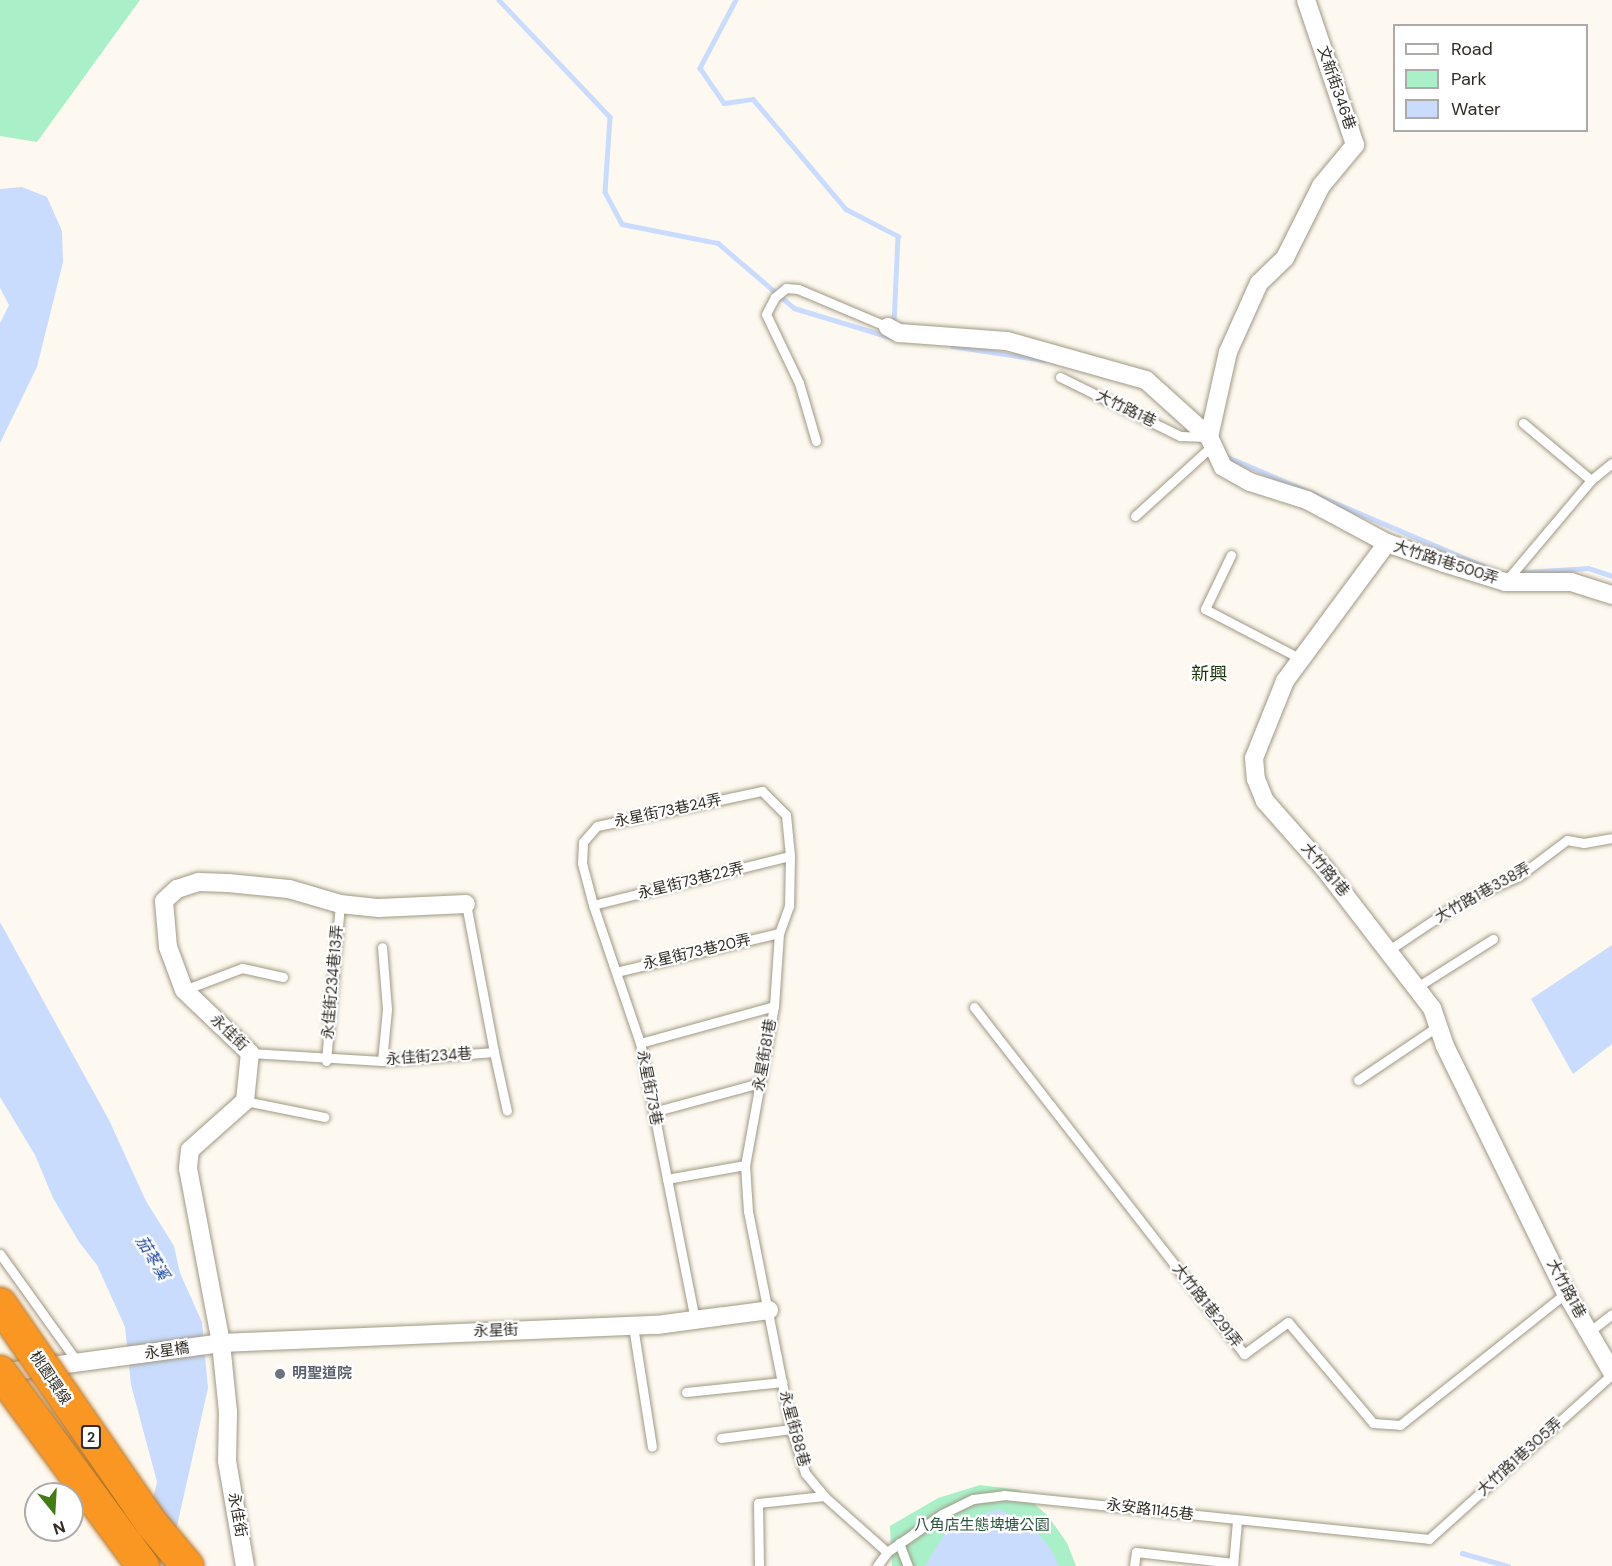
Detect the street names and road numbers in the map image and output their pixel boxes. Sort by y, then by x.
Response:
street label: 文新街346巷 [1313,44,1359,132]
street label: 大竹路1巷 [1093,387,1159,431]
street label: 大竹路1巷500弄 [1391,538,1501,588]
street label: 永星街73巷24弄 [613,791,723,831]
street label: 大竹路1巷 [1297,839,1353,901]
street label: 永星街73巷22弄 [636,859,746,903]
street label: 大竹路1巷338弄 [1432,859,1534,927]
street label: 永佳街234巷13弄 [319,924,347,1040]
street label: 永星街73巷20弄 [641,931,753,973]
street label: 永佳街 [207,1011,251,1055]
street label: 永星街81巷 [750,1017,780,1093]
street label: 永佳街234巷 [385,1045,473,1069]
street label: 永星街73巷 [633,1049,665,1127]
street label: 大竹路1巷 [1543,1256,1589,1322]
street label: 大竹路1巷291弄 [1169,1260,1245,1352]
street label: 永星街 [473,1321,519,1341]
street label: 永星橋 [143,1339,191,1363]
street label: 桃園環線 [26,1348,74,1408]
street label: 永星街88巷 [775,1389,813,1469]
street label: 大竹路1巷305弄 [1474,1414,1566,1500]
road number: 2 [80,1426,101,1448]
street label: 永佳街 [224,1491,250,1539]
street label: 永安路1145巷 [1105,1496,1195,1524]

